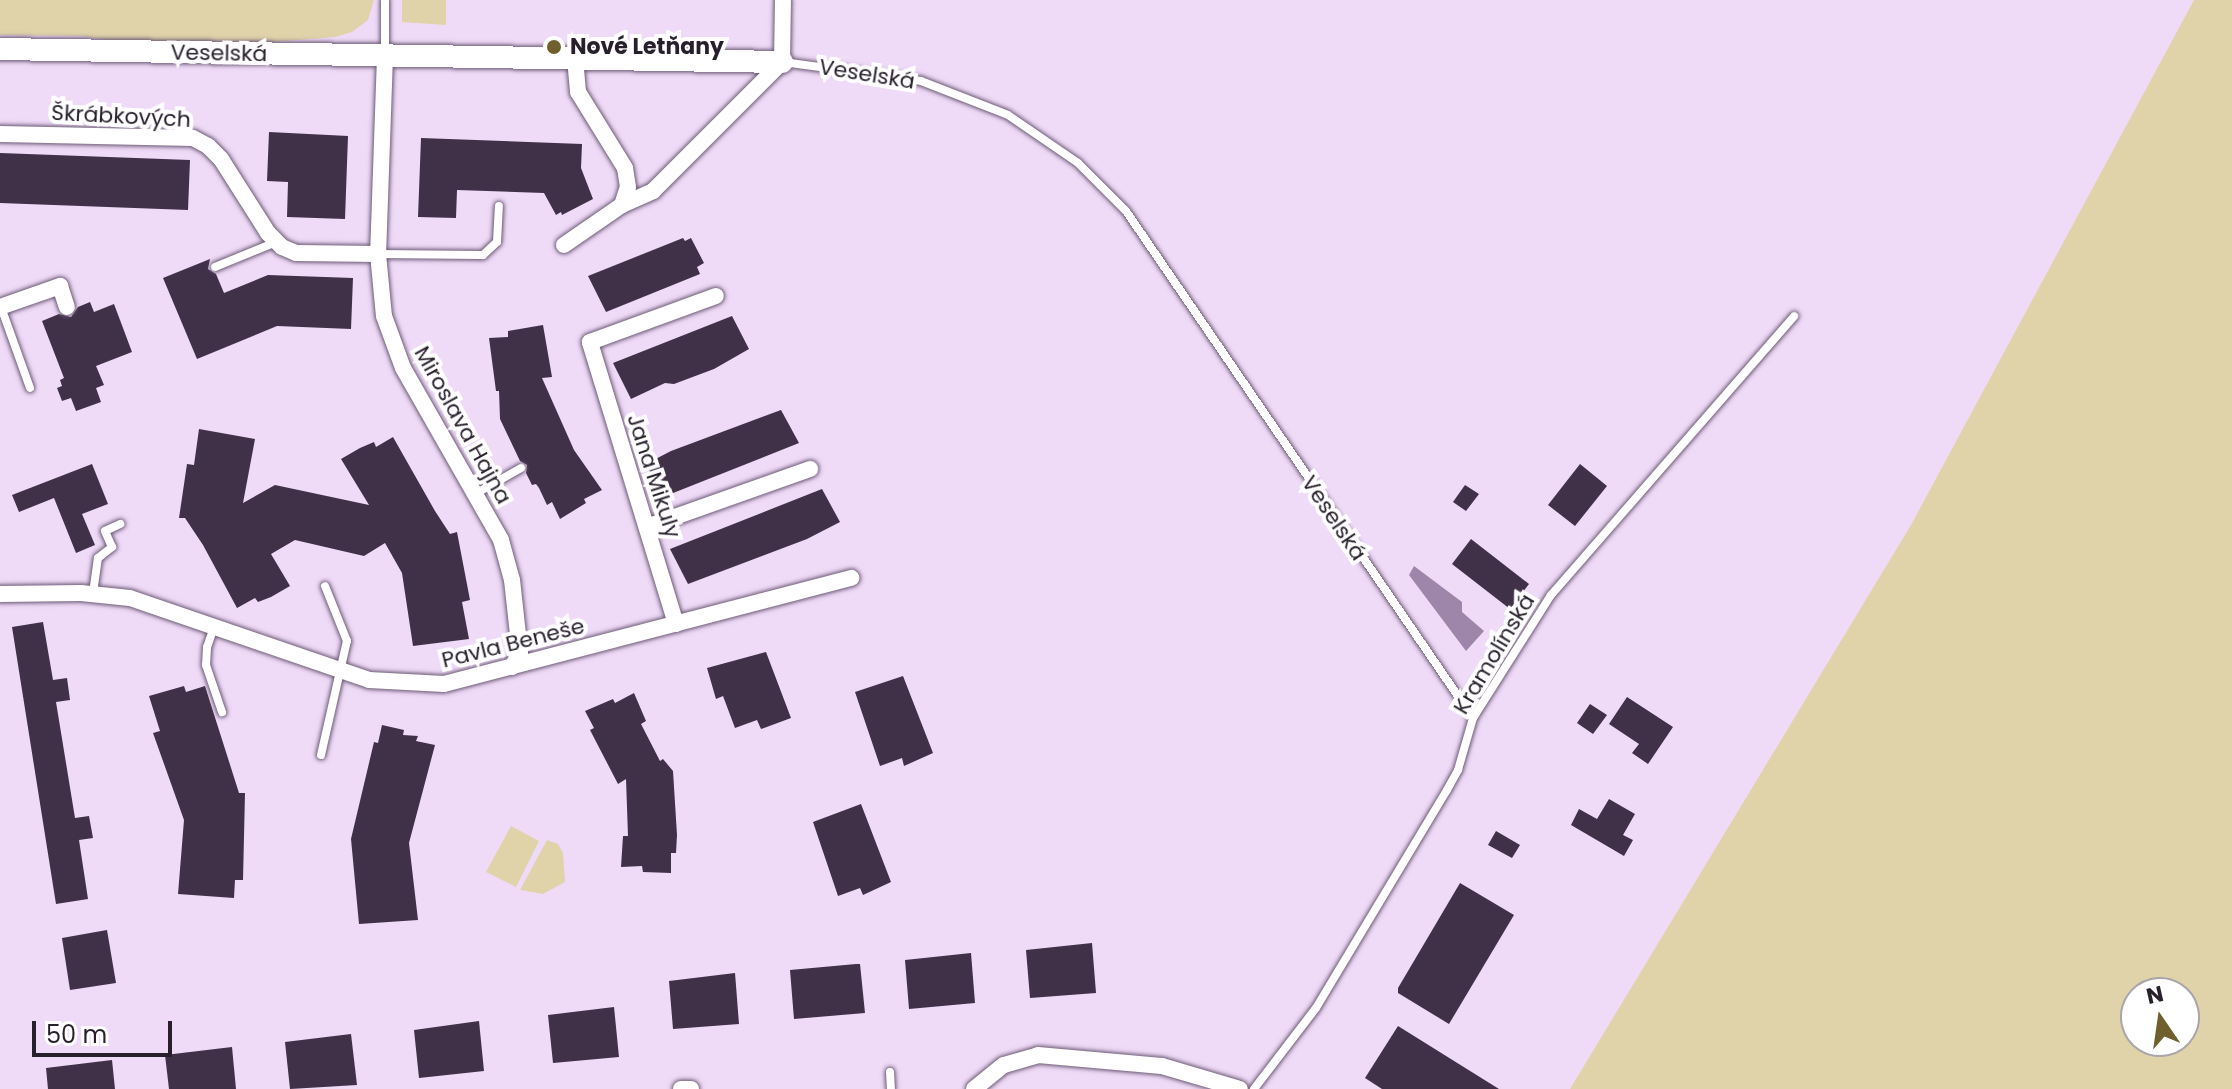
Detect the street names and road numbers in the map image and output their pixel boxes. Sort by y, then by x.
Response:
street label: Veselská [170,39,268,67]
street label: Veselská [817,53,917,95]
street label: Škrábkových [51,99,191,133]
street label: Miroslava Hajna [409,342,517,508]
street label: Jana Mikuly [622,411,686,541]
street label: Veselská [1296,471,1372,565]
street label: Kramolínská [1448,589,1540,719]
street label: Pavla Beneše [439,613,587,673]

